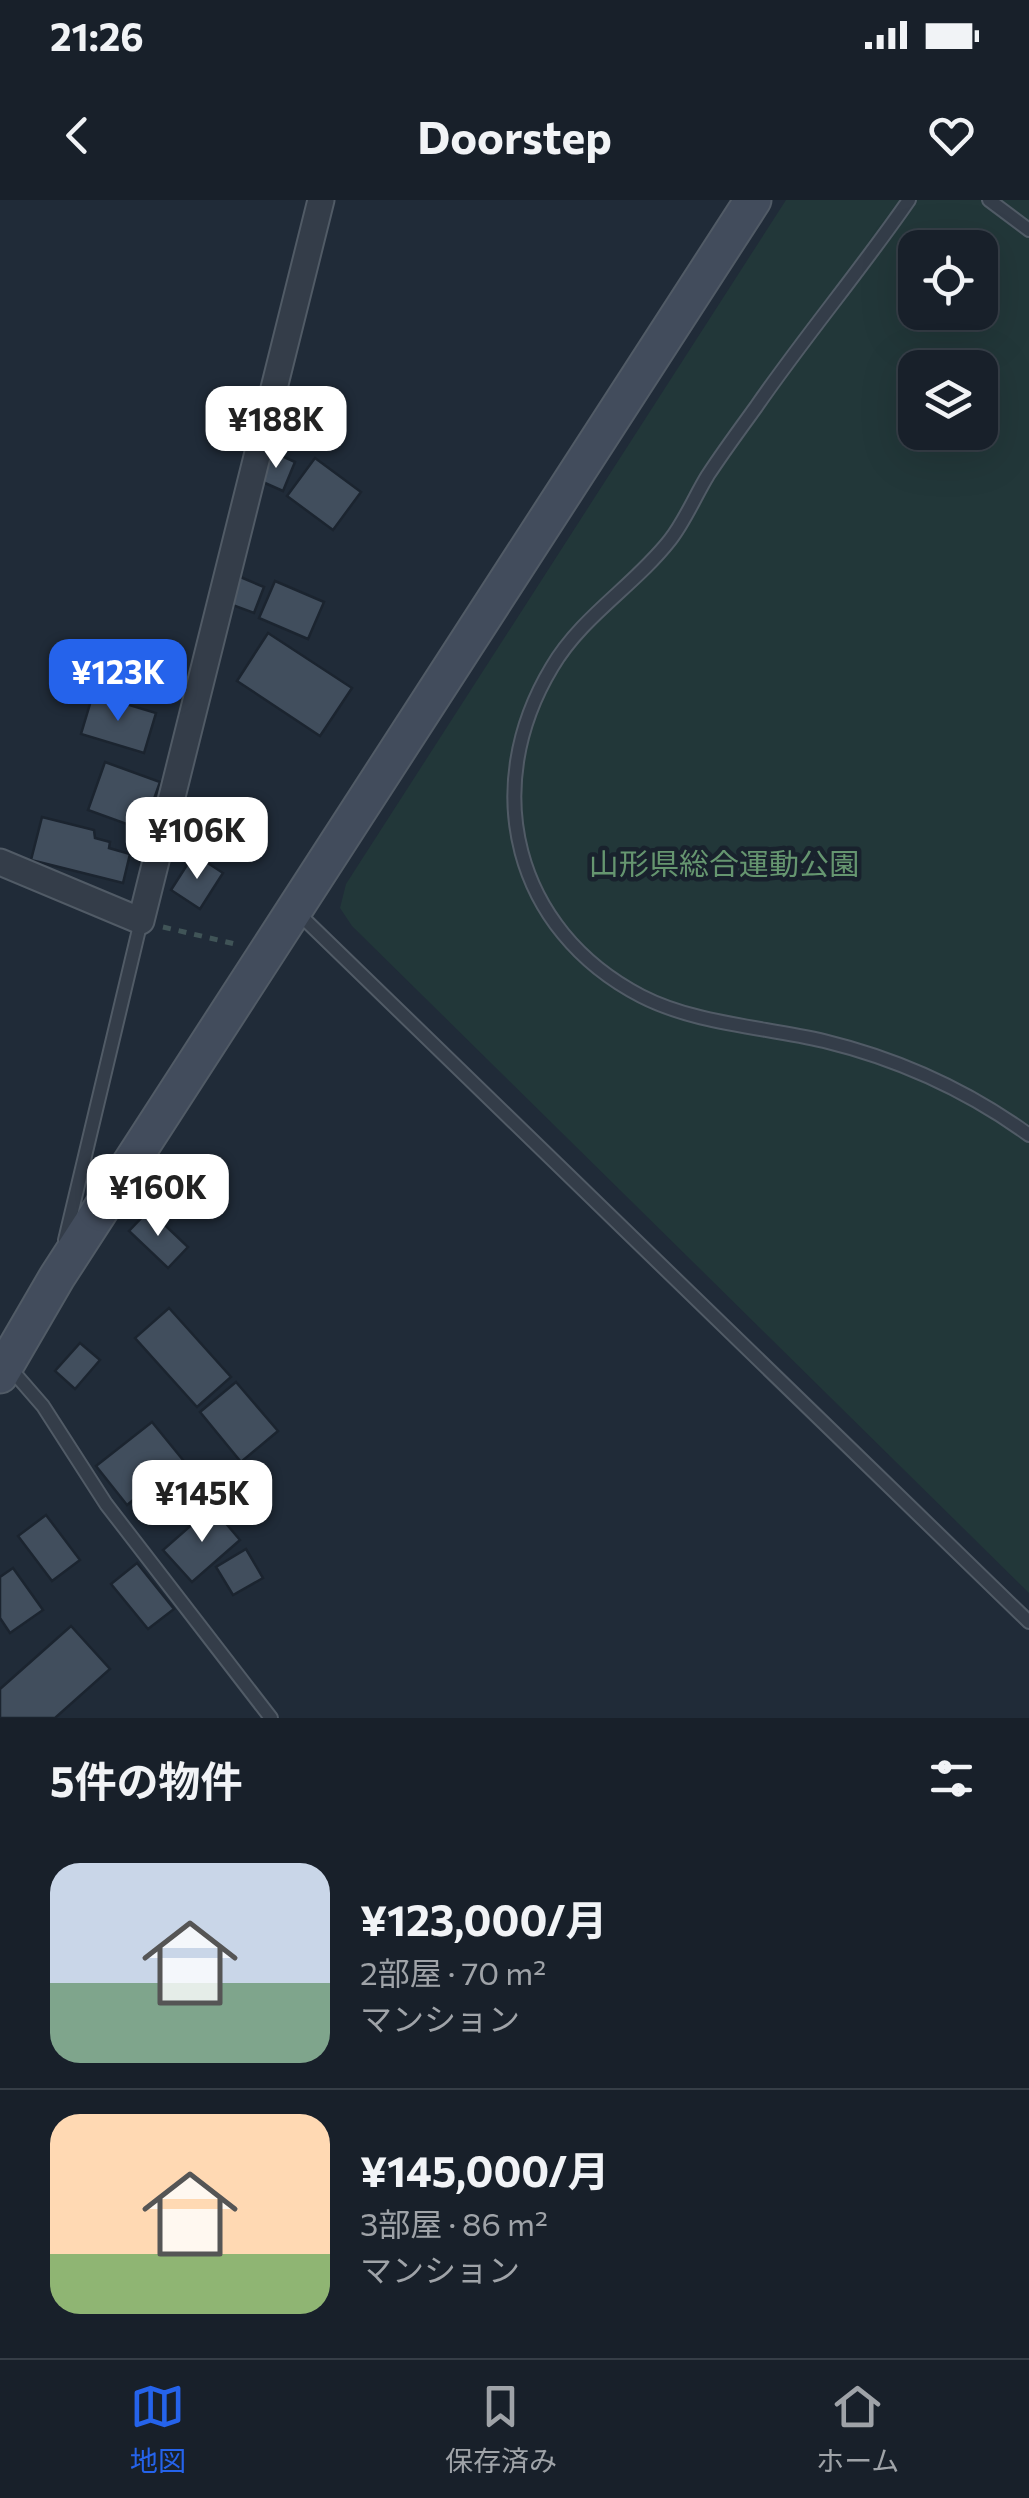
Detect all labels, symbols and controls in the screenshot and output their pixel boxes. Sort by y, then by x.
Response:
text: 21:26 [50,12,144,59]
icon: back [50,108,105,163]
text: Doorstep [417,108,612,163]
icon: heart [924,108,979,163]
map controls [898,230,998,450]
button: locate [898,230,998,330]
button: layers [898,350,998,450]
pin: ¥188K [206,386,346,471]
text: ¥188K [228,398,324,438]
pin: ¥123K [48,639,188,724]
text: ¥123K [71,651,165,691]
pin: ¥106K [127,797,267,882]
text: ¥106K [148,809,246,849]
park label: 山形県総合運動公園 [589,844,859,881]
pin: ¥160K [88,1154,228,1239]
text: ¥160K [109,1166,207,1206]
pin: ¥145K [132,1460,272,1545]
text: ¥145K [154,1472,250,1512]
icon: filters [924,1751,979,1806]
text: 5件の物件 [50,1754,243,1806]
text: ¥123,000/月 [360,1893,608,1945]
icon: home [130,1903,250,2023]
text: 2部屋 · 70 m² [360,1952,546,1992]
text: マンション [360,1998,520,2038]
text: ¥145,000/月 [360,2144,609,2196]
icon: home [130,2154,250,2274]
text: 3部屋 · 86 m² [360,2203,548,2243]
text: マンション [360,2249,520,2289]
tab: 地図 [130,2379,186,2479]
tab: 保存済み [445,2379,557,2479]
tab: ホーム [816,2379,899,2479]

